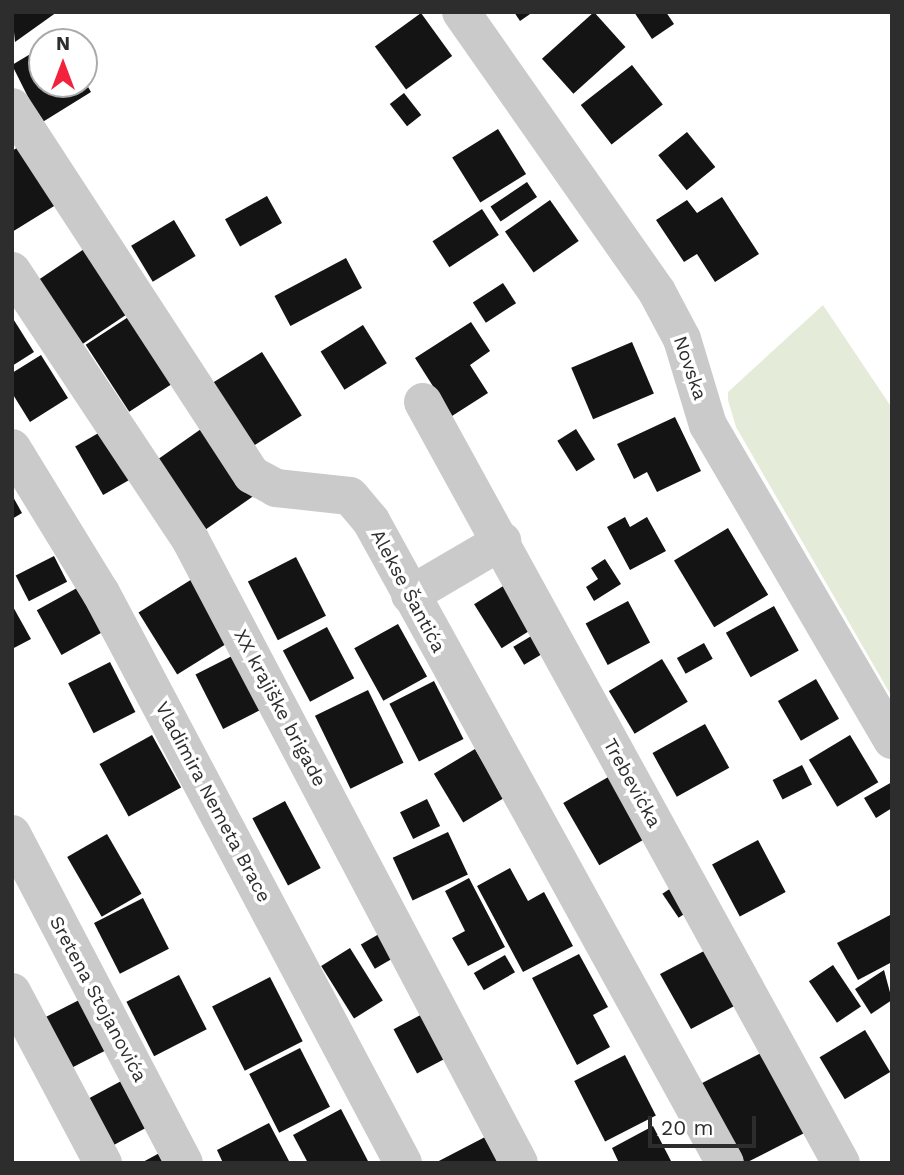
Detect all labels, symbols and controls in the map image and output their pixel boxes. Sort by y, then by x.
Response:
north arrow [28,28,98,98]
text: N [56,32,70,55]
street label: Novska [668,333,712,403]
street label: Alekse Šantića [366,526,450,656]
street label: XX krajiške brigade [229,625,331,791]
street label: Vladimira Nemeta Brace [150,697,276,907]
street label: Trebevićka [598,735,666,831]
street label: Sretena Stojanovića [45,912,151,1086]
scale bar [652,1102,760,1146]
text: 20 m [661,1115,713,1140]

